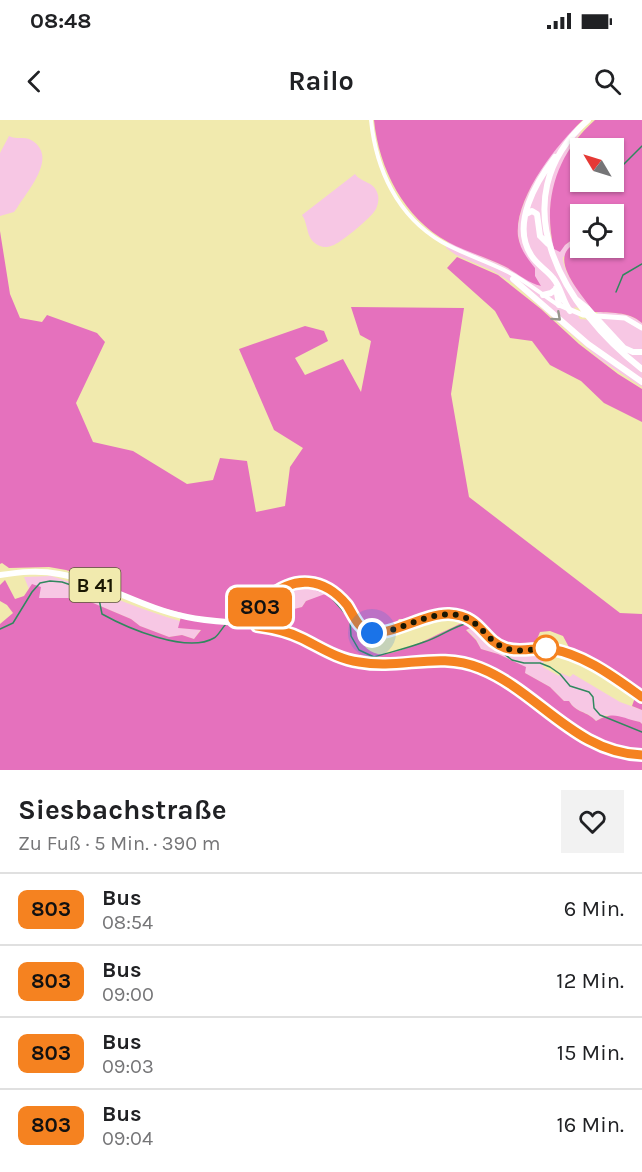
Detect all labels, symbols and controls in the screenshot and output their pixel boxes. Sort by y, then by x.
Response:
text: 08:48 [30,8,91,34]
icon: back [18,65,51,98]
text: Railo [288,65,354,97]
icon: search [591,65,624,98]
north arrow [570,138,624,192]
map controls [570,138,624,258]
button: locate [570,204,624,258]
one-way arrow [550,310,561,321]
road number: B 41 [70,568,121,602]
line badge: 803 [226,588,294,626]
text: 803 [240,595,280,619]
your location [357,618,387,648]
unlabelled marker [533,635,559,661]
button: heart [561,790,624,853]
text: Siesbachstraße [18,793,227,826]
text: Zu Fuß · 5 Min. · 390 m [18,832,221,855]
text: Bus [102,885,142,911]
text: 6 Min. [564,896,624,922]
text: 803 [31,897,71,921]
text: 08:54 [102,911,153,934]
text: Bus [102,957,142,983]
text: 12 Min. [556,968,624,994]
text: 803 [31,969,71,993]
text: 09:00 [102,983,154,1006]
text: Bus [102,1029,142,1055]
text: 15 Min. [557,1040,624,1066]
text: 803 [31,1041,71,1065]
text: 09:03 [102,1055,154,1078]
text: Bus [102,1101,142,1127]
text: 16 Min. [557,1112,624,1138]
text: 803 [31,1113,71,1137]
text: 09:04 [102,1127,153,1150]

